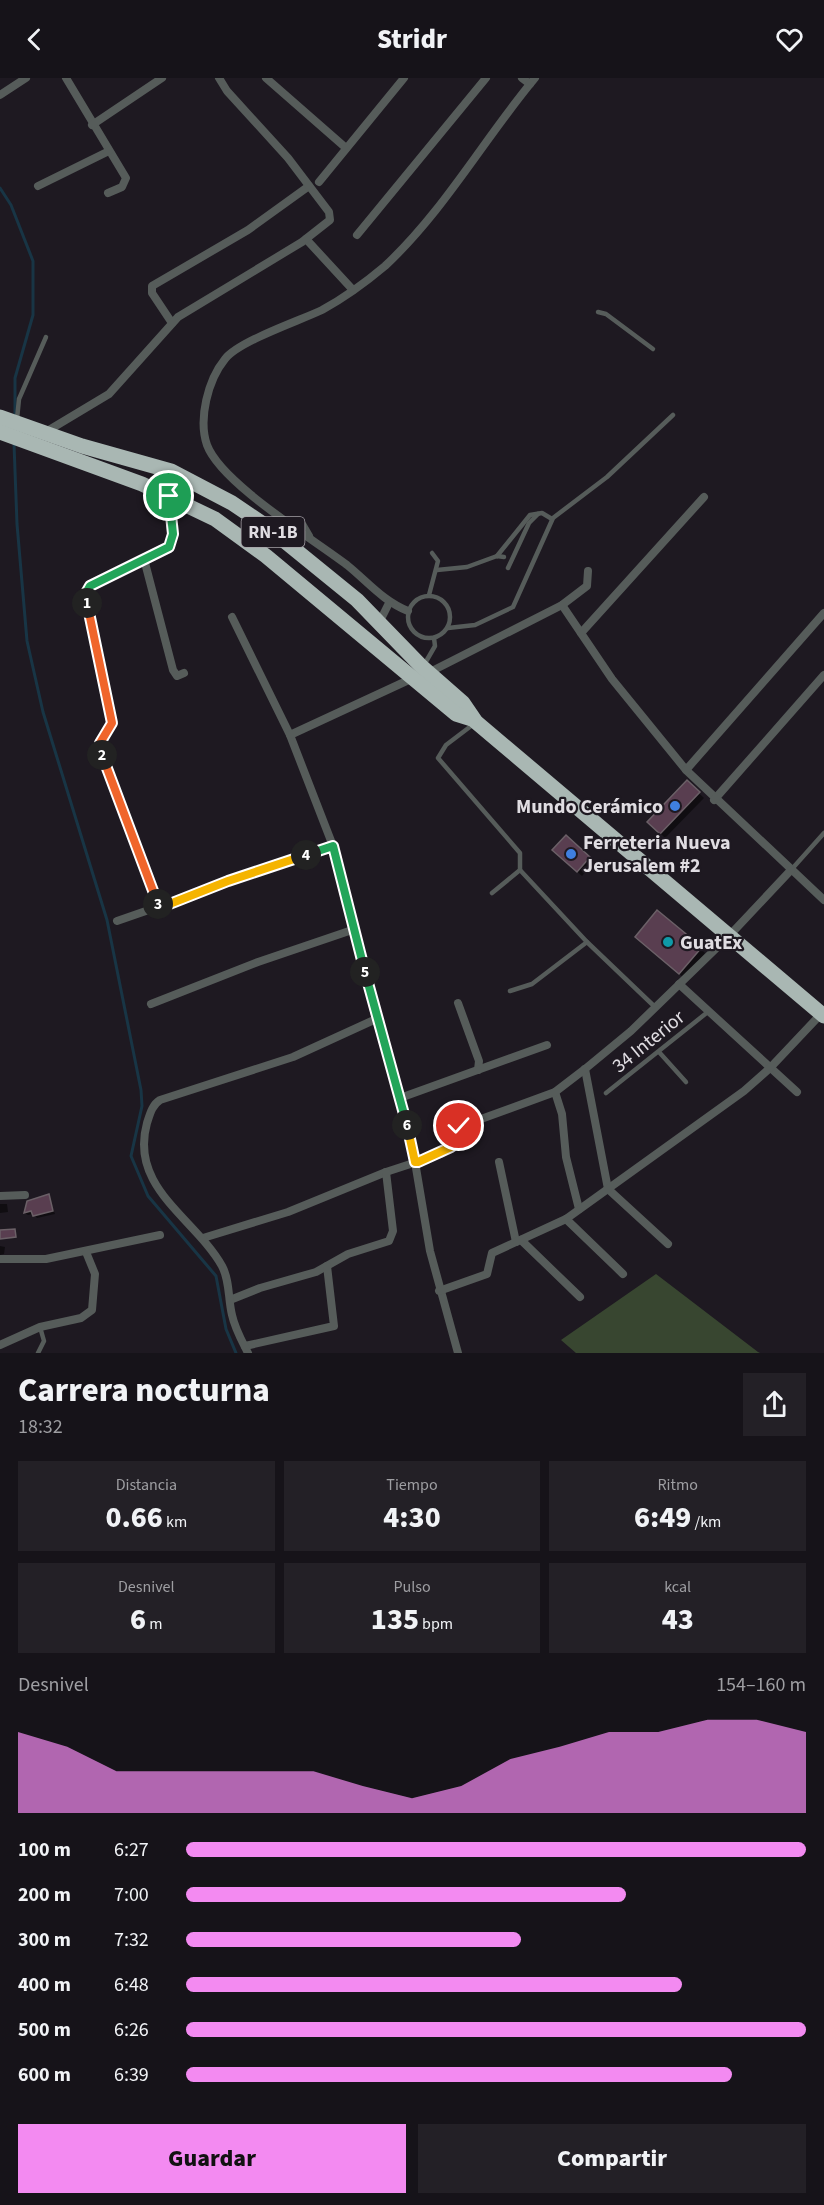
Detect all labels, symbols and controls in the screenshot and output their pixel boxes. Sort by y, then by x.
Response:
text: Stridr [377,20,447,59]
icon: back [18,23,51,56]
icon: heart [773,23,806,56]
pin [143,470,194,521]
icon: arrive [152,479,185,512]
road number: RN-1B [242,517,304,547]
pin: 1 [72,588,102,618]
text: 1 [83,592,91,614]
pin: 2 [87,740,117,770]
text: 2 [98,744,106,766]
place label: Mundo Cerámico [516,793,663,821]
marker: Mundo Cerámico [668,799,682,813]
place label: Ferreteria Nueva Jerusalem #2 [583,829,731,880]
pin: 4 [291,840,321,870]
text: 4 [302,844,310,866]
marker: Ferreteria Nueva Jerusalem #2 [564,847,578,861]
pin: 3 [143,889,173,919]
text: 3 [154,893,162,915]
place label: GuatEx [680,929,742,957]
marker: GuatEx [661,935,675,949]
pin: 5 [350,957,380,987]
text: 5 [361,961,369,983]
street label: 34 Interior [606,1004,691,1080]
pin [433,1100,484,1151]
icon: check [442,1109,475,1142]
pin: 6 [392,1110,422,1140]
text: 6 [403,1114,411,1136]
text: Carrera nocturna [18,1367,270,1414]
button: share [743,1373,806,1436]
text: 18:32 [18,1413,63,1441]
text: Distancia [116,1474,177,1496]
text: Tiempo [386,1474,438,1496]
text: Ritmo [657,1474,698,1496]
text: 0.66 [105,1496,163,1539]
text: 4:30 [383,1496,441,1539]
text: 6:49 [634,1496,691,1539]
text: km [163,1511,187,1533]
text: /km [691,1511,721,1533]
text: Desnivel [118,1576,175,1598]
text: Pulso [393,1576,431,1598]
text: kcal [664,1576,691,1598]
text: 6 [130,1598,146,1641]
text: 135 [371,1598,419,1641]
text: 43 [662,1598,694,1641]
text: m [146,1613,163,1635]
text: bpm [419,1613,453,1635]
text: Desnivel [18,1671,89,1699]
text: 154–160 m [716,1671,806,1699]
text: 100 m [18,1836,71,1864]
text: 6:27 [114,1836,149,1864]
text: 200 m [18,1881,71,1909]
text: 7:00 [114,1881,149,1909]
text: 300 m [18,1926,71,1954]
text: 7:32 [114,1926,149,1954]
text: 400 m [18,1971,71,1999]
text: 6:48 [114,1971,149,1999]
text: 500 m [18,2016,71,2044]
text: 6:26 [114,2016,149,2044]
text: 600 m [18,2061,71,2089]
text: 6:39 [114,2061,149,2089]
button: Guardar [18,2124,406,2193]
button: Compartir [418,2124,806,2193]

